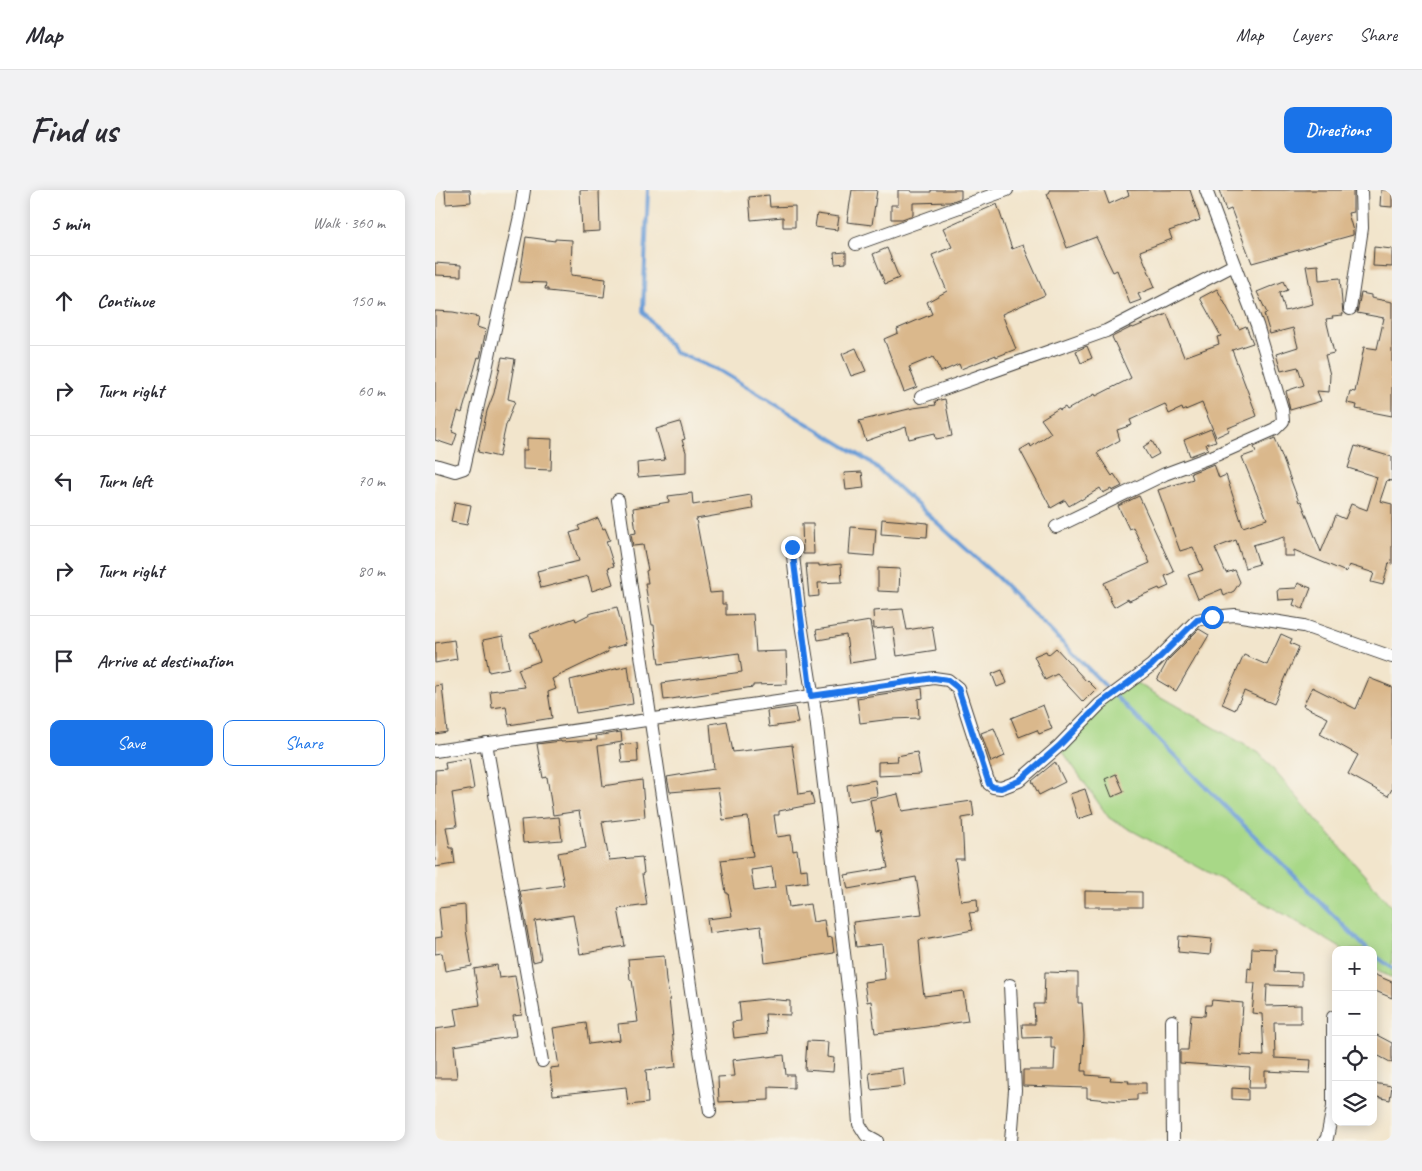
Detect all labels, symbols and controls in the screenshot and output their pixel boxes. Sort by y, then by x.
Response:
text: Map [25,20,62,50]
text: Map [1236,24,1264,46]
text: Layers [1292,24,1331,46]
text: Share [1359,24,1397,46]
button: Directions [1284,107,1392,153]
text: Find us [30,108,117,153]
text: 5 min [50,210,90,236]
text: Walk · 360 m [313,213,385,233]
icon: ahead [50,287,78,315]
text: Continue [97,289,154,313]
text: 150 m [351,291,385,311]
icon: right [50,377,78,405]
text: Turn right [97,379,164,403]
text: 60 m [358,381,385,401]
icon: left [50,467,78,495]
text: Turn left [97,469,152,493]
text: 70 m [358,471,385,491]
route end [781,536,804,559]
icon: right [50,557,78,585]
text: Turn right [97,559,164,583]
text: 80 m [358,561,385,581]
route start [1201,606,1224,629]
icon: arrive [50,647,78,675]
text: Arrive at destination [97,649,233,673]
button: Save [50,720,213,766]
button: Share [223,720,385,766]
map controls [1332,946,1377,1126]
button: + [1332,946,1377,991]
button: − [1332,991,1377,1036]
button: locate [1332,1036,1377,1081]
button: layers [1332,1081,1377,1126]

